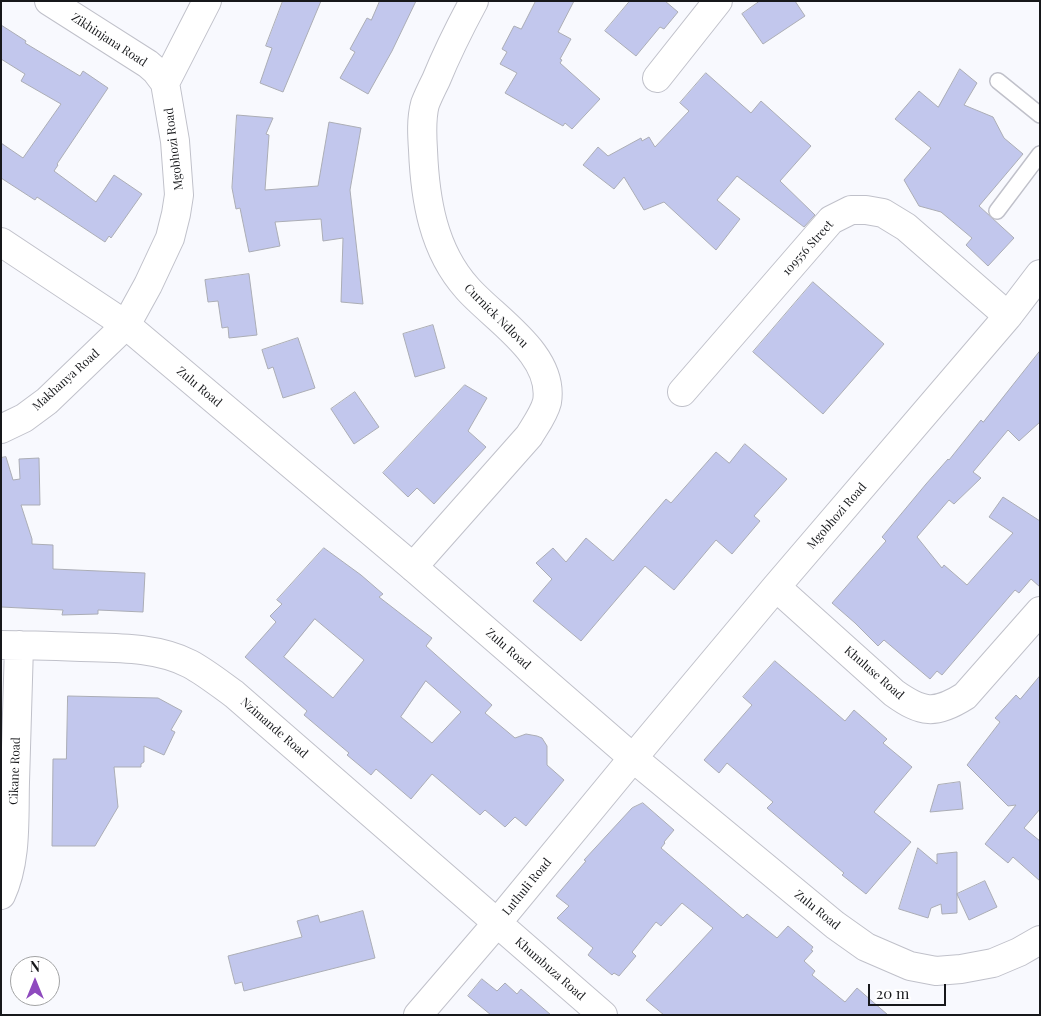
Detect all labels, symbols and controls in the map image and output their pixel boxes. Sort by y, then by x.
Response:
street label: Zikhinjana Road [69,10,149,70]
street label: Mgobhozi Road [162,107,186,191]
street label: 109556 Street [780,217,836,279]
street label: Curnick Ndlovu [461,281,531,351]
street label: Makhanya Road [30,346,102,414]
street label: Zulu Road [173,364,225,410]
street label: Mgobhozi Road [804,480,870,552]
street label: Zulu Road [483,626,533,672]
street label: Khuluse Road [841,643,907,703]
street label: Nzimande Road [237,695,311,761]
street label: Cikane Road [7,737,23,805]
street label: Luthuli Road [500,855,554,919]
street label: Zulu Road [791,887,843,933]
street label: Khumbuza Road [512,935,588,1003]
north arrow [10,956,60,1006]
text: N [30,957,40,976]
scale bar [871,974,948,1006]
text: 20 m [876,983,909,1003]

